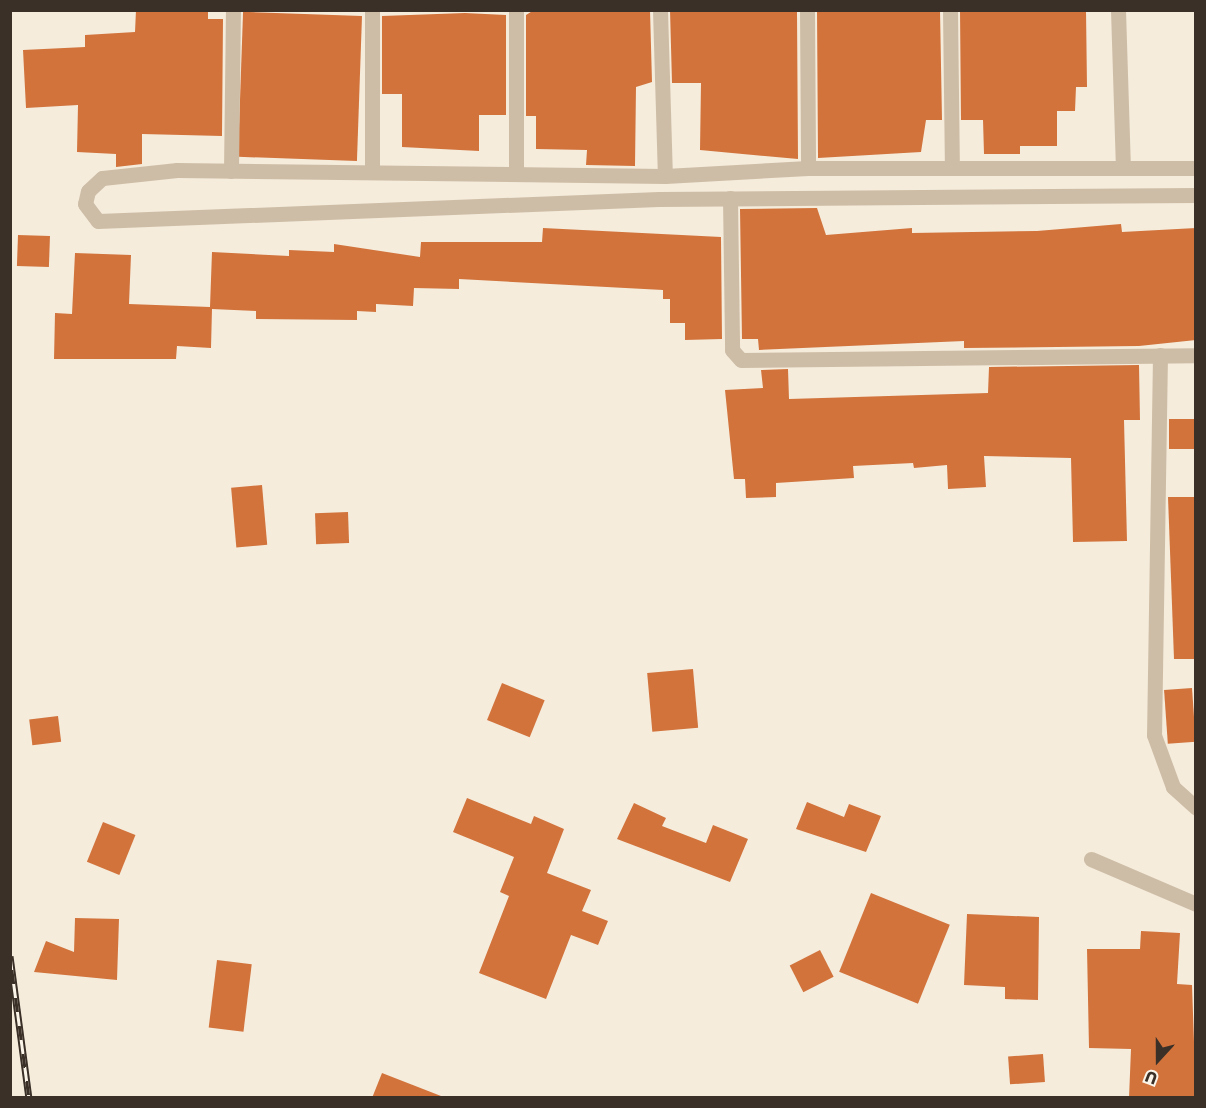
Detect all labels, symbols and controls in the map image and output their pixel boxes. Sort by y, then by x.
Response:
north arrow [1128,1030,1188,1090]
text: U [1142,1065,1161,1090]

